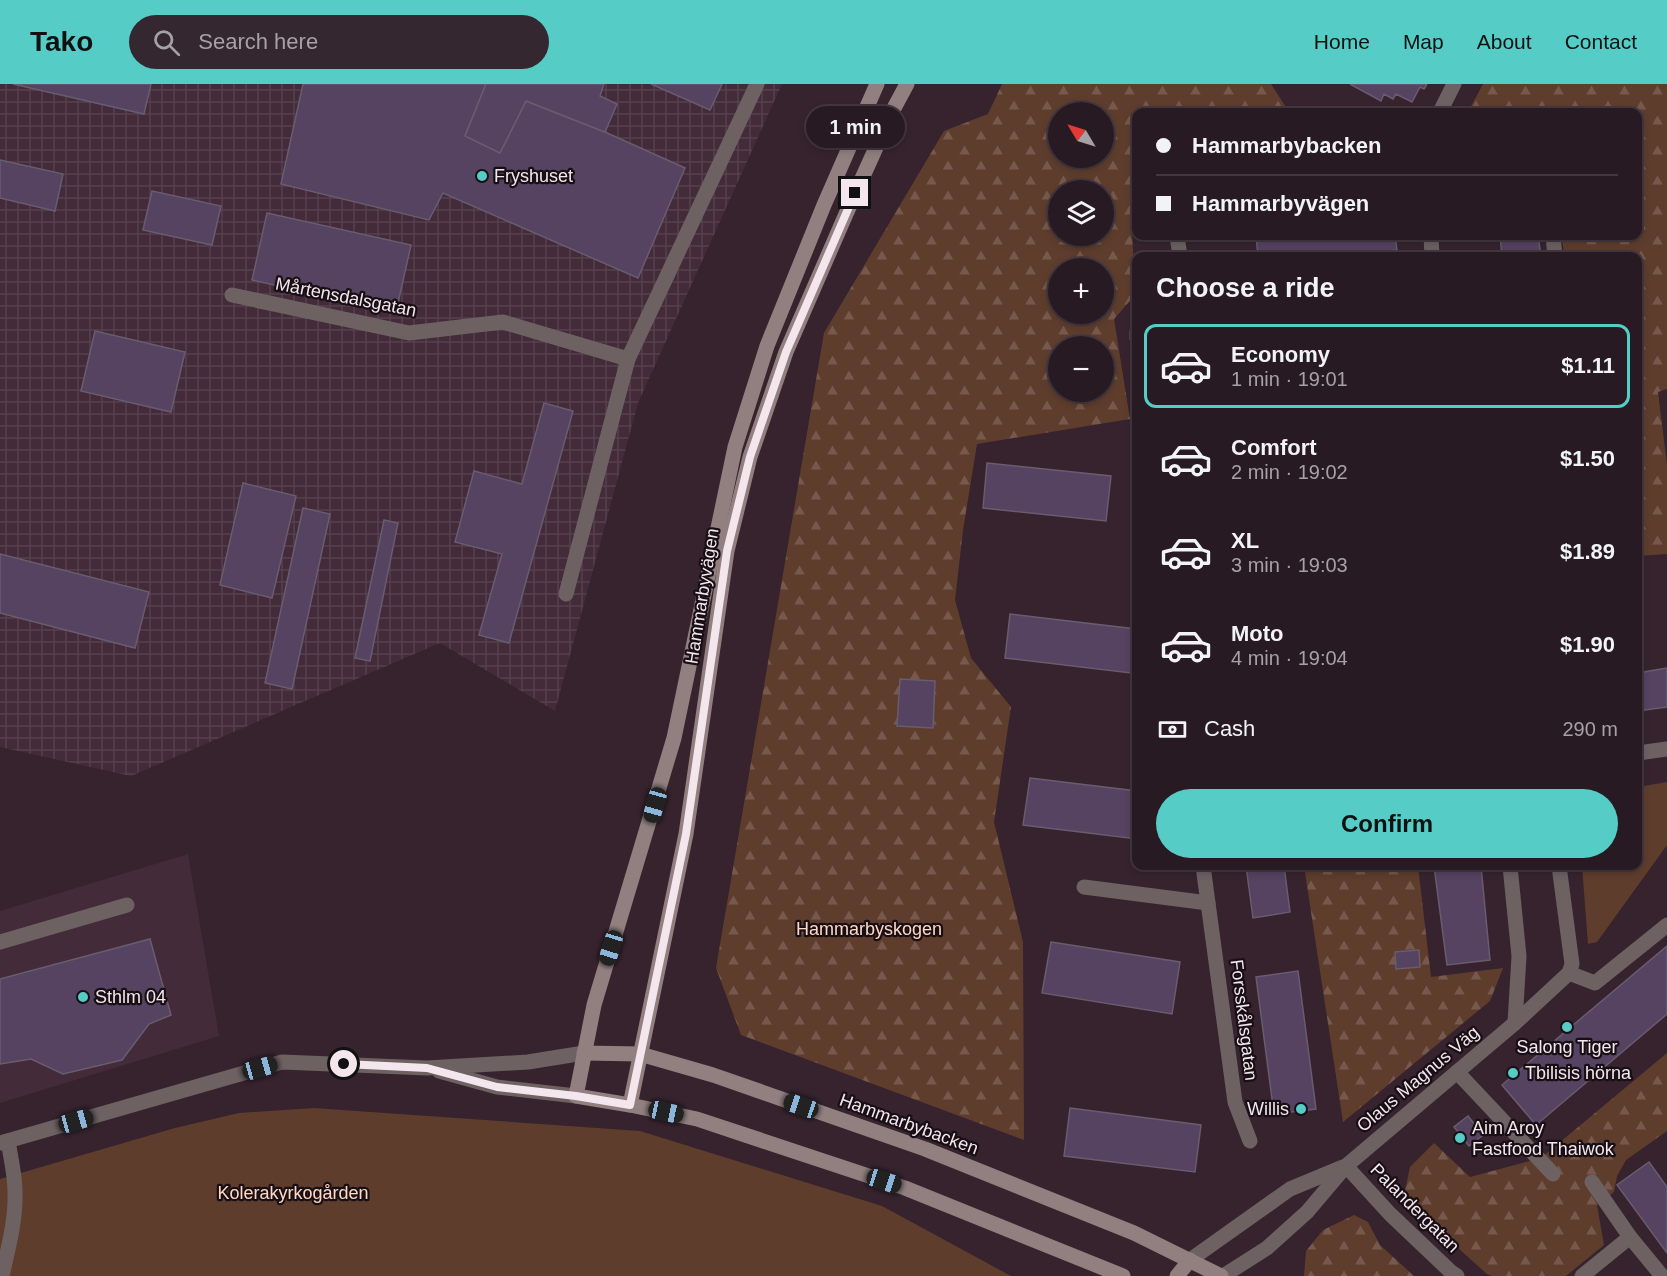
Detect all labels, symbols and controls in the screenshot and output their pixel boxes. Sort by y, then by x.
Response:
search box [129,15,549,69]
text: Tako [30,26,93,57]
icon: search [150,26,183,59]
text: Search here [198,29,318,54]
text: Home [1314,30,1370,53]
text: Map [1403,30,1444,53]
text: About [1477,30,1532,53]
text: Contact [1565,30,1637,53]
north arrow [1048,102,1114,168]
map controls [1048,102,1114,402]
callout: 1 min [806,106,904,148]
text: 1 min [829,116,882,138]
text: Hammarbybacken [1192,133,1382,158]
place label: Fryshuset [494,166,573,186]
marker: Fryshuset [475,169,489,183]
route end [841,179,868,206]
button: layers [1048,180,1114,246]
text: Hammarbyvägen [1192,191,1369,216]
button: + [1048,258,1114,324]
text: Choose a ride [1156,273,1335,303]
street label: Mårtensdalsgatan [274,274,418,320]
button: − [1048,336,1114,402]
icon: car [1159,339,1213,393]
text: Economy [1231,342,1330,367]
text: $1.11 [1561,353,1615,378]
text: 1 min · 19:01 [1231,368,1348,390]
icon: car [1159,432,1213,486]
text: Comfort [1231,435,1317,460]
text: $1.50 [1560,446,1615,471]
text: 2 min · 19:02 [1231,461,1348,483]
icon: car [1159,525,1213,579]
street label: Hammarbyvägen [681,527,723,665]
text: XL [1231,528,1259,553]
text: $1.89 [1560,539,1615,564]
text: 3 min · 19:03 [1231,554,1348,576]
icon: car [1159,618,1213,672]
text: Moto [1231,621,1284,646]
text: $1.90 [1560,632,1615,657]
text: 4 min · 19:04 [1231,647,1348,669]
icon: cash [1156,713,1189,746]
text: Cash [1204,716,1255,741]
text: 290 m [1562,718,1618,740]
car [641,785,669,825]
button: Confirm [1156,789,1618,858]
park label: Hammarbyskogen [796,919,942,939]
car [597,928,625,968]
street label: Forsskålsgatan [1227,958,1261,1082]
place label: Sthlm 04 [95,987,166,1007]
marker: Sthlm 04 [76,990,90,1004]
marker: Salong Tiger [1560,1020,1574,1034]
street label: Olaus Magnus Väg [1353,1022,1483,1136]
place label: Salong Tiger [1516,1037,1618,1057]
route start [330,1050,357,1077]
car [240,1054,280,1082]
place label: Tbilisis hörna [1525,1063,1632,1083]
marker: Tbilisis hörna [1506,1066,1520,1080]
street label: Hammarbybacken [837,1090,981,1158]
car [781,1092,821,1120]
car [647,1099,685,1125]
place label: Willis [1247,1099,1289,1119]
marker: Willis [1294,1102,1308,1116]
car [56,1107,96,1135]
place label: Aim Aroy Fastfood Thaiwok [1472,1118,1615,1159]
marker: Aim Aroy Fastfood Thaiwok [1453,1131,1467,1145]
street label: Palandergatan [1367,1160,1463,1256]
car [864,1167,904,1195]
park label: Kolerakyrkogården [217,1183,369,1203]

